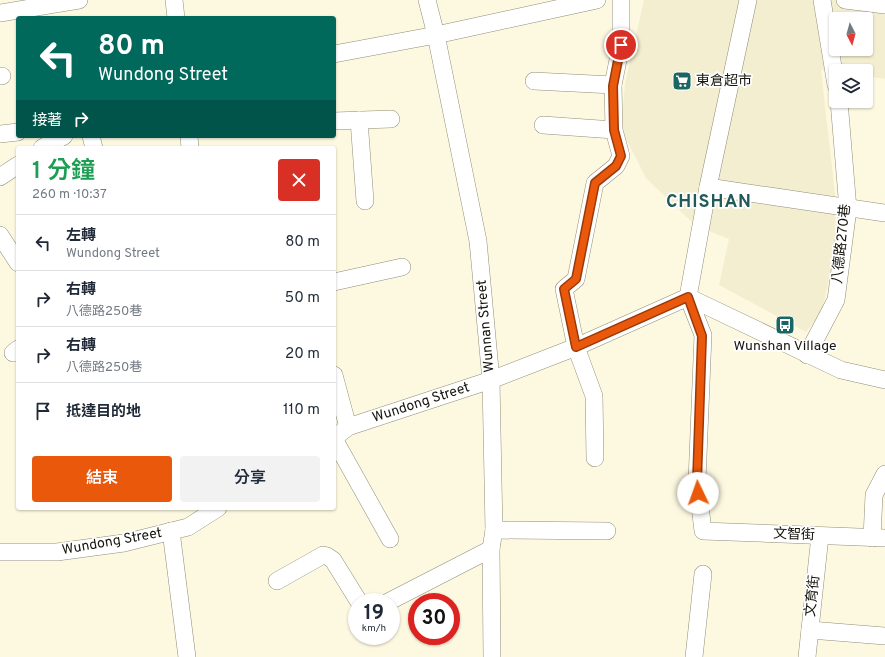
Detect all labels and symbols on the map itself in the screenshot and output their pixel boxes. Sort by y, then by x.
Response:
north arrow [829,12,873,56]
pin [604,28,638,62]
supermarket icon: 東倉超市 [671,70,693,92]
place label: 東倉超市 [696,73,752,90]
district label: CHISHAN [666,191,752,214]
street label: 八德路270巷 [828,203,855,285]
street label: Wunnan Street [473,279,499,373]
bus stop icon: Wunshan Village [774,314,796,336]
place label: Wunshan Village [733,338,837,355]
street label: Wundong Street [370,379,472,427]
position arrow [677,472,719,514]
street label: Wundong Street [61,525,163,559]
street label: 文智街 [773,525,815,544]
street label: 文育街 [802,574,824,618]
speed limit sign: 30 [408,593,460,645]

